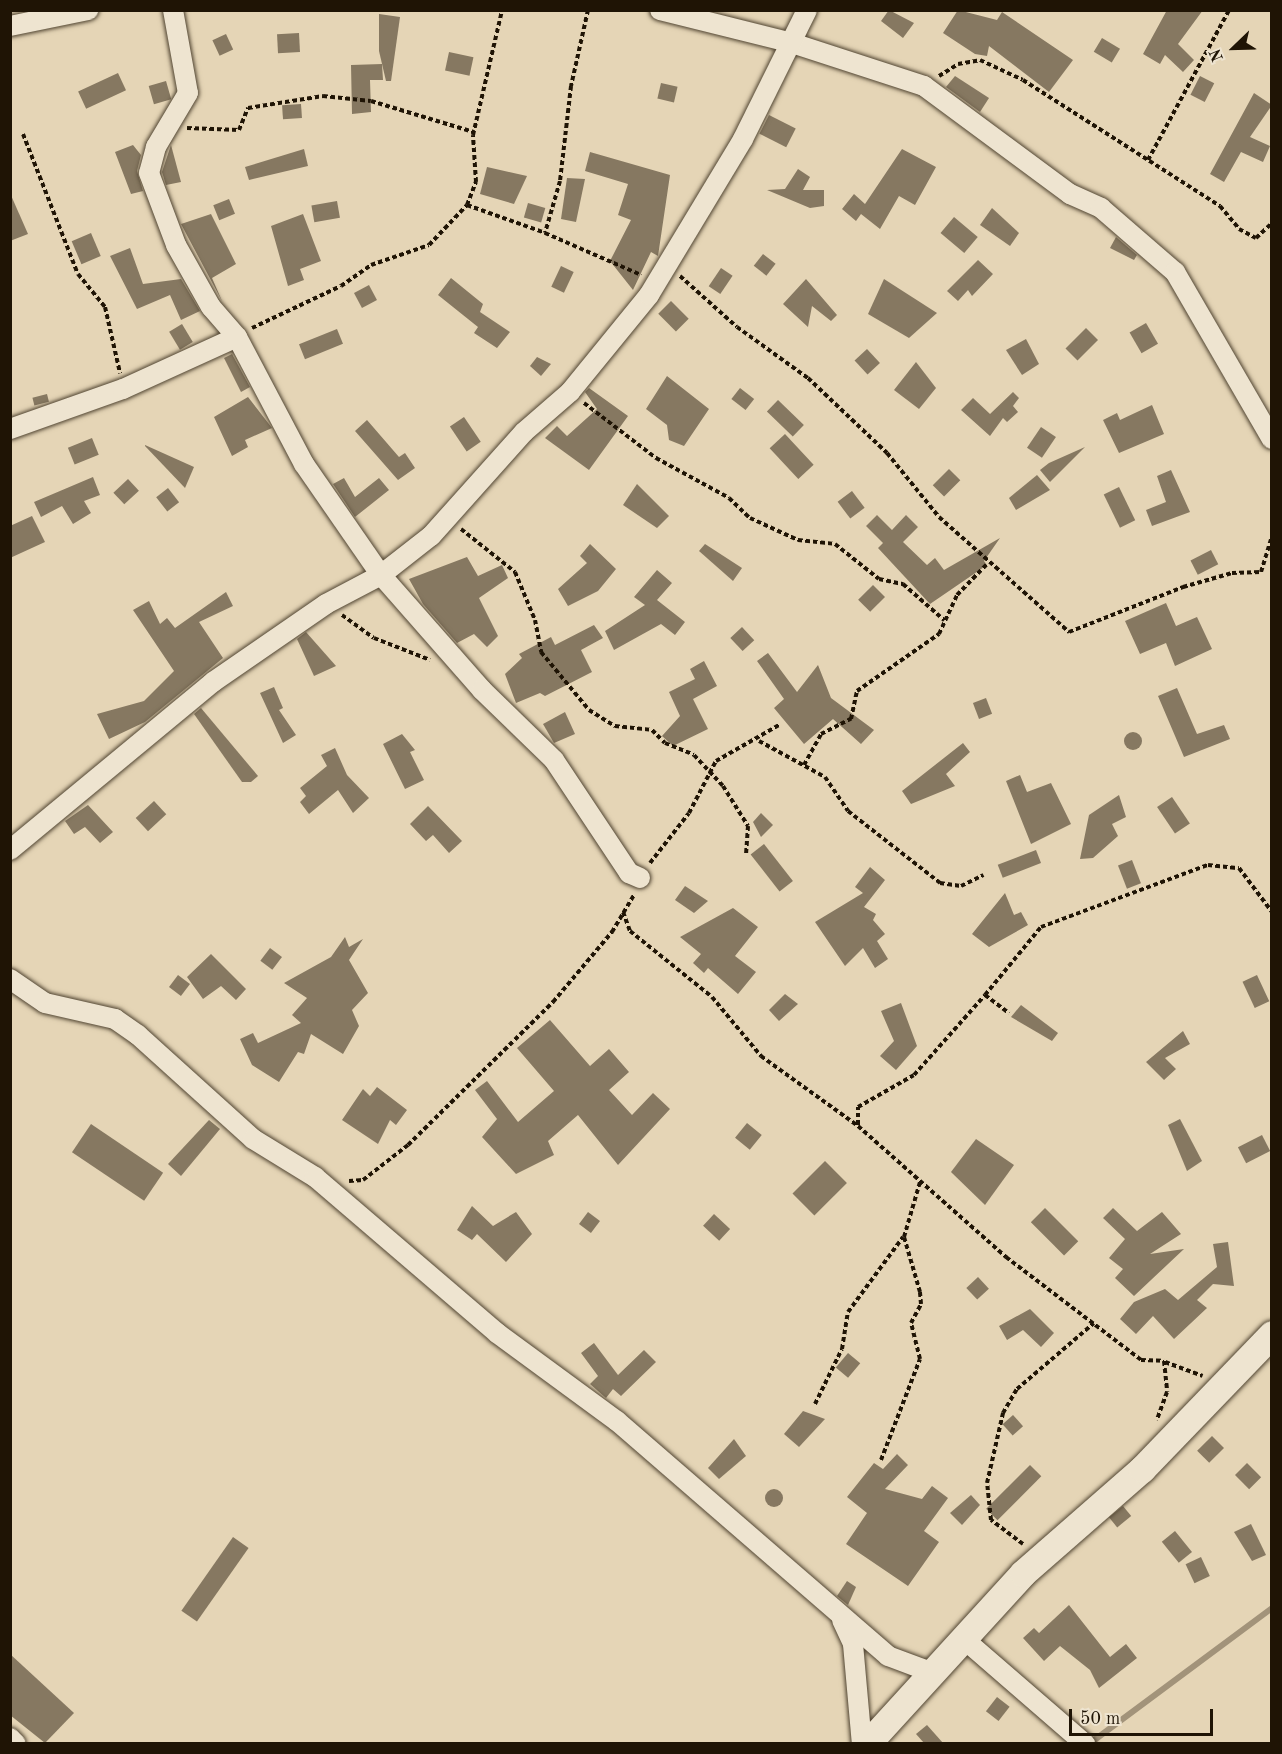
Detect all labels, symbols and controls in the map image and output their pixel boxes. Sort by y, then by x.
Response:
north arrow [1204,18,1264,78]
text: N [1208,46,1227,64]
scale bar [1072,1697,1216,1735]
text: 50 m [1080,1710,1120,1728]

